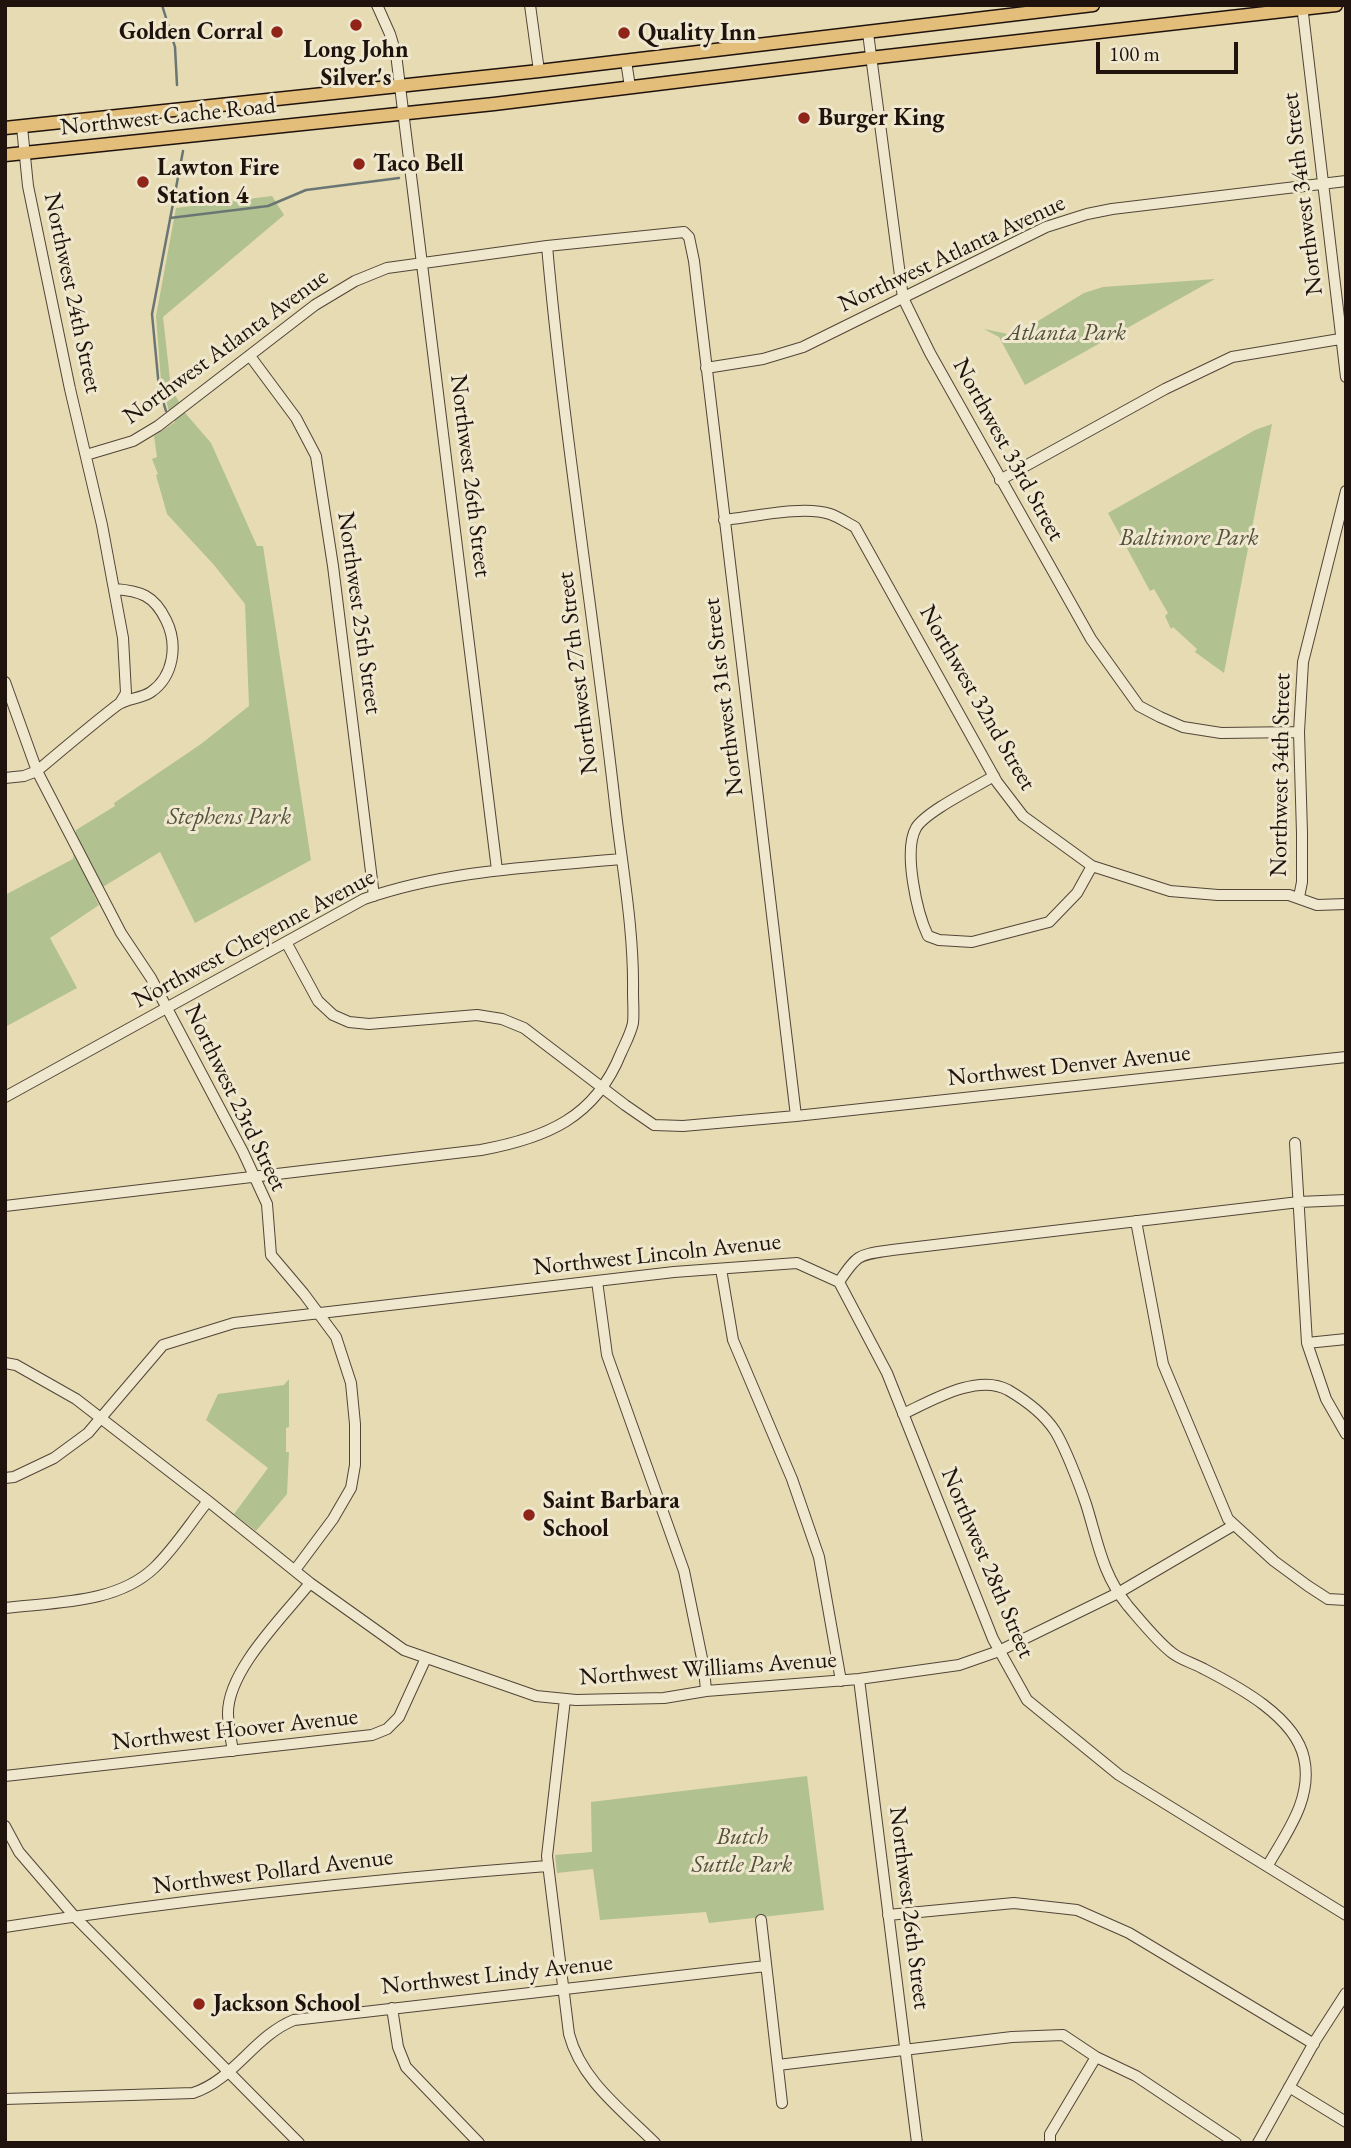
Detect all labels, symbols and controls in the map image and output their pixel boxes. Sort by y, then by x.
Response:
marker: Long John Silver's [348,17,364,33]
place label: Golden Corral [119,18,263,46]
place label: Quality Inn [638,19,756,47]
marker: Golden Corral [269,24,285,40]
marker: Quality Inn [616,25,632,41]
scale bar [1099,28,1241,72]
place label: Long John Silver's [303,36,409,92]
text: 100 m [1109,40,1160,67]
street label: Northwest Cache Road [59,91,277,143]
street label: Northwest 34th Street [1276,91,1330,297]
place label: Burger King [818,104,945,132]
marker: Burger King [796,110,812,126]
place label: Taco Bell [373,150,464,178]
place label: Lawton Fire Station 4 [157,154,279,210]
marker: Taco Bell [351,156,367,172]
marker: Lawton Fire Station 4 [135,174,151,190]
street label: Northwest Atlanta Avenue [834,189,1070,319]
street label: Northwest 24th Street [37,190,107,396]
street label: Northwest Atlanta Avenue [118,263,334,431]
park label: Atlanta Park [1006,319,1126,347]
street label: Northwest 33rd Street [946,354,1070,546]
street label: Northwest 26th Street [443,373,497,579]
street label: Northwest 25th Street [331,510,387,716]
park label: Baltimore Park [1119,524,1259,552]
street label: Northwest 27th Street [551,570,605,776]
street label: Northwest 31st Street [698,596,750,798]
street label: Northwest 32nd Street [912,600,1042,796]
street label: Northwest 34th Street [1265,673,1297,877]
park label: Stephens Park [167,803,291,831]
street label: Northwest Cheyenne Avenue [128,863,380,1015]
street label: Northwest 23rd Street [177,1000,293,1196]
street label: Northwest Denver Avenue [946,1039,1192,1093]
street label: Northwest Lincoln Avenue [532,1228,782,1282]
street label: Northwest 28th Street [934,1464,1040,1662]
place label: Saint Barbara School [543,1487,680,1543]
marker: Saint Barbara School [521,1507,537,1523]
street label: Northwest Williams Avenue [578,1646,838,1692]
street label: Northwest Hoover Avenue [111,1703,359,1757]
street label: Northwest 26th Street [882,1805,936,2011]
park label: Butch Suttle Park [692,1823,792,1879]
street label: Northwest Pollard Avenue [151,1843,395,1901]
street label: Northwest Lindy Avenue [380,1949,614,2001]
place label: Jackson School [213,1990,361,2018]
marker: Jackson School [191,1996,207,2012]

